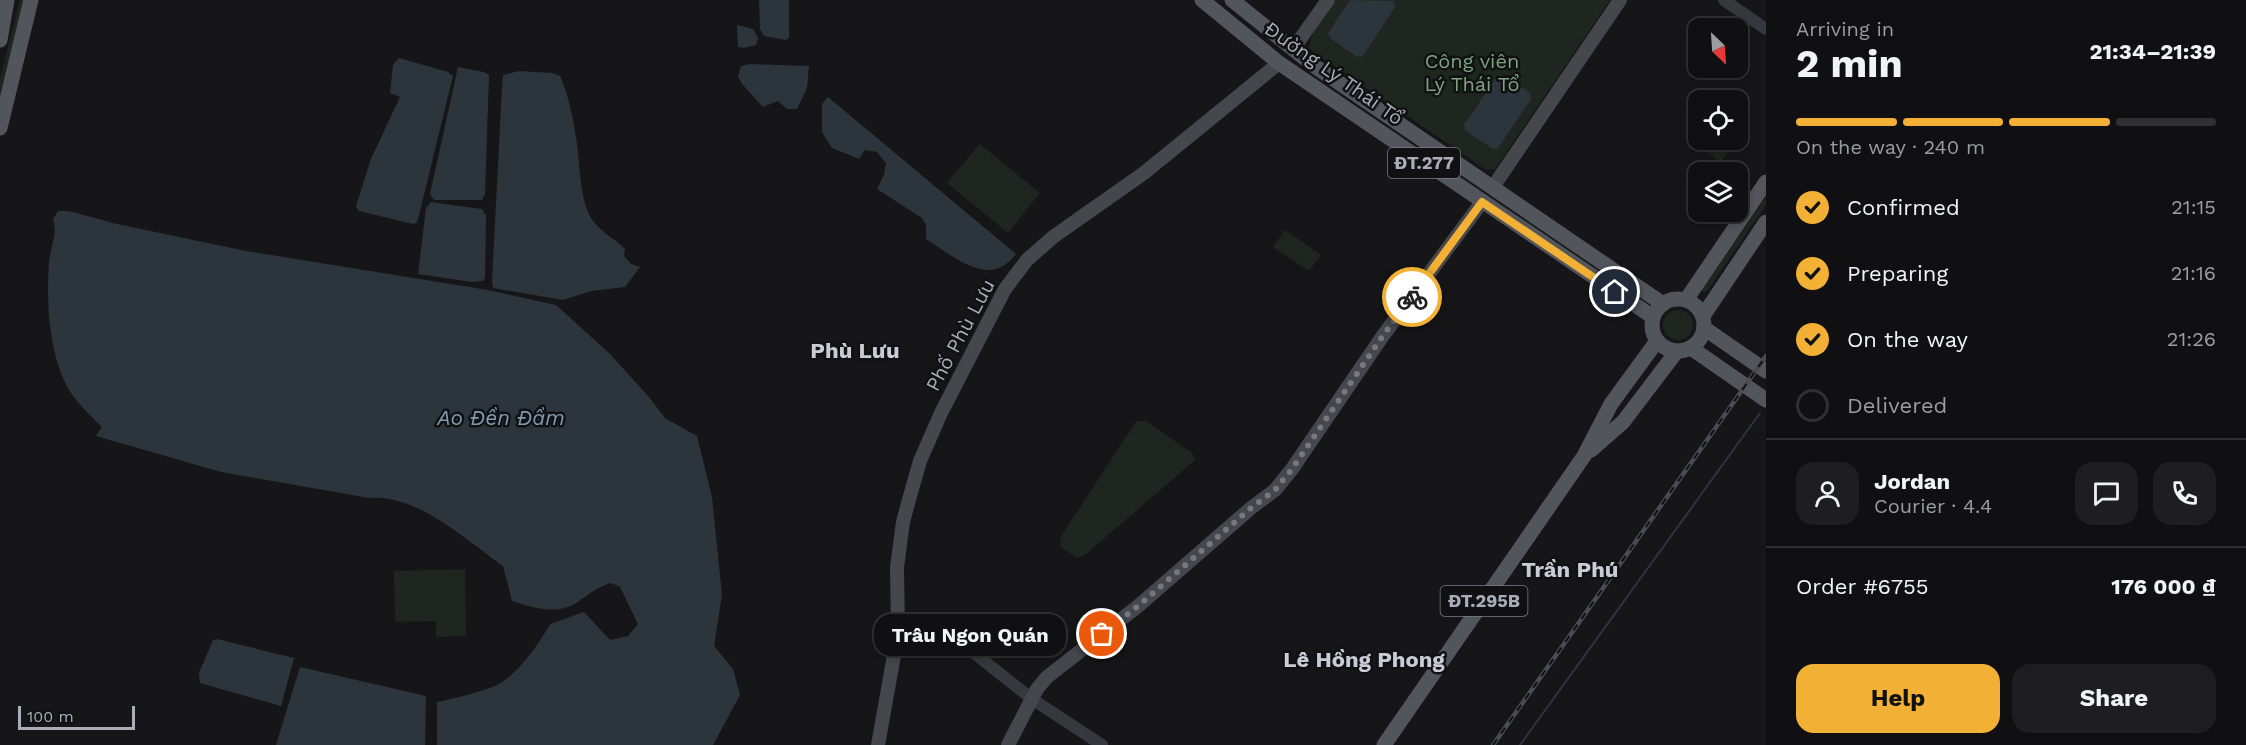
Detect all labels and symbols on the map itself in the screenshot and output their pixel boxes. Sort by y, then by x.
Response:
street label: Đường Lý Thái Tổ [1260,16,1408,130]
north arrow [1688,18,1748,78]
park label: Công viên Lý Thái Tổ [1424,49,1520,96]
road number: ĐT.277 [1388,148,1460,178]
pin [1589,266,1640,317]
courier [1382,267,1442,327]
street label: Phố Phù Lưu [920,275,1000,395]
district label: Phù Lưu [810,338,900,363]
water label: Ao Đền Đầm [436,405,565,430]
district label: Trần Phú [1522,557,1618,582]
road number: ĐT.295B [1440,586,1528,616]
pin [1076,608,1127,659]
callout: Trâu Ngon Quán [874,613,1066,655]
district label: Lê Hồng Phong [1283,647,1445,672]
scale bar [18,703,135,730]

